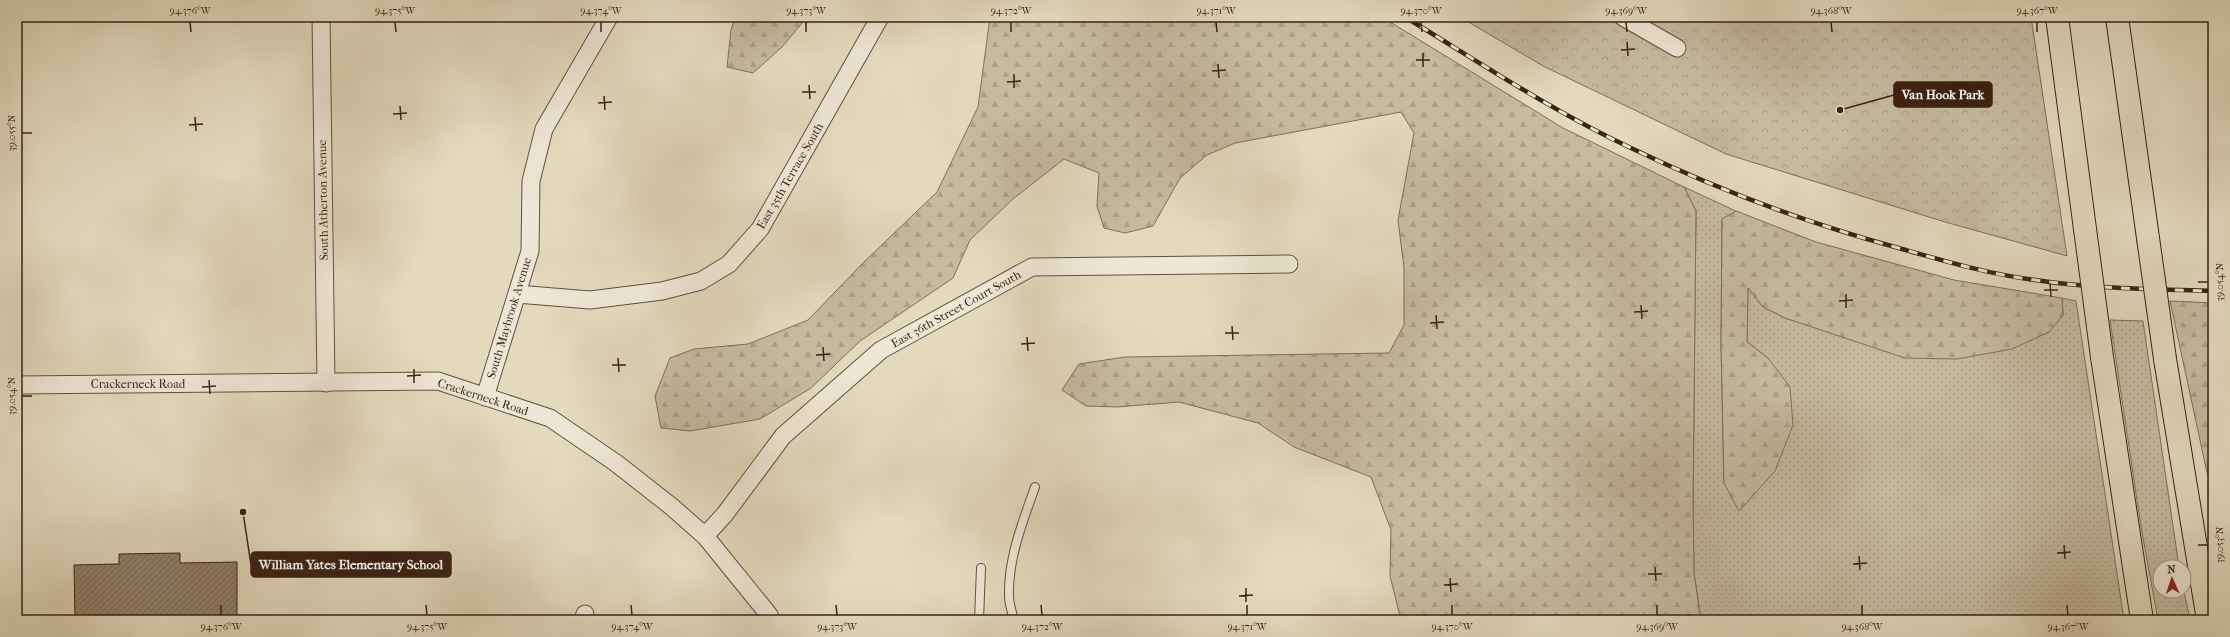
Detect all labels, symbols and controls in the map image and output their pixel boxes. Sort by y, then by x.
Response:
text: 94.376°W [169,5,212,17]
text: 94.375°W [375,5,416,17]
text: 94.374°W [580,5,623,17]
text: 94.373°W [786,5,827,17]
text: 94.372°W [991,5,1033,17]
text: 94.371°W [1196,5,1237,17]
text: 94.370°W [1400,5,1443,17]
text: 94.369°W [1605,5,1648,17]
text: 94.368°W [1810,5,1853,17]
text: 94.367°W [2017,5,2059,17]
callout: Van Hook Park [1894,82,1992,107]
text: Van Hook Park [1901,87,1986,102]
text: 39.055°N [6,114,18,151]
street label: East 35th Terrace South [754,120,826,232]
street label: South Atherton Avenue [315,139,331,261]
street label: South Maybrook Avenue [484,256,534,380]
text: 39.054°N [2214,262,2226,301]
street label: East 36th Street Court South [889,267,1024,351]
text: 39.054°N [6,376,18,415]
street label: Crackerneck Road [436,376,531,418]
street label: Crackerneck Road [91,377,186,391]
text: 39.053°N [2214,526,2226,563]
callout: William Yates Elementary School [251,552,451,577]
text: William Yates Elementary School [258,557,444,573]
north arrow [2152,559,2192,599]
text: N [2167,563,2177,576]
text: 94.376°W [200,621,243,633]
text: 94.375°W [407,621,448,633]
text: 94.374°W [611,621,654,633]
text: 94.373°W [817,621,858,633]
text: 94.372°W [1022,621,1064,633]
text: 94.371°W [1227,621,1268,633]
text: 94.370°W [1431,621,1474,633]
text: 94.369°W [1636,621,1679,633]
text: 94.368°W [1841,621,1884,633]
text: 94.367°W [2048,621,2090,633]

